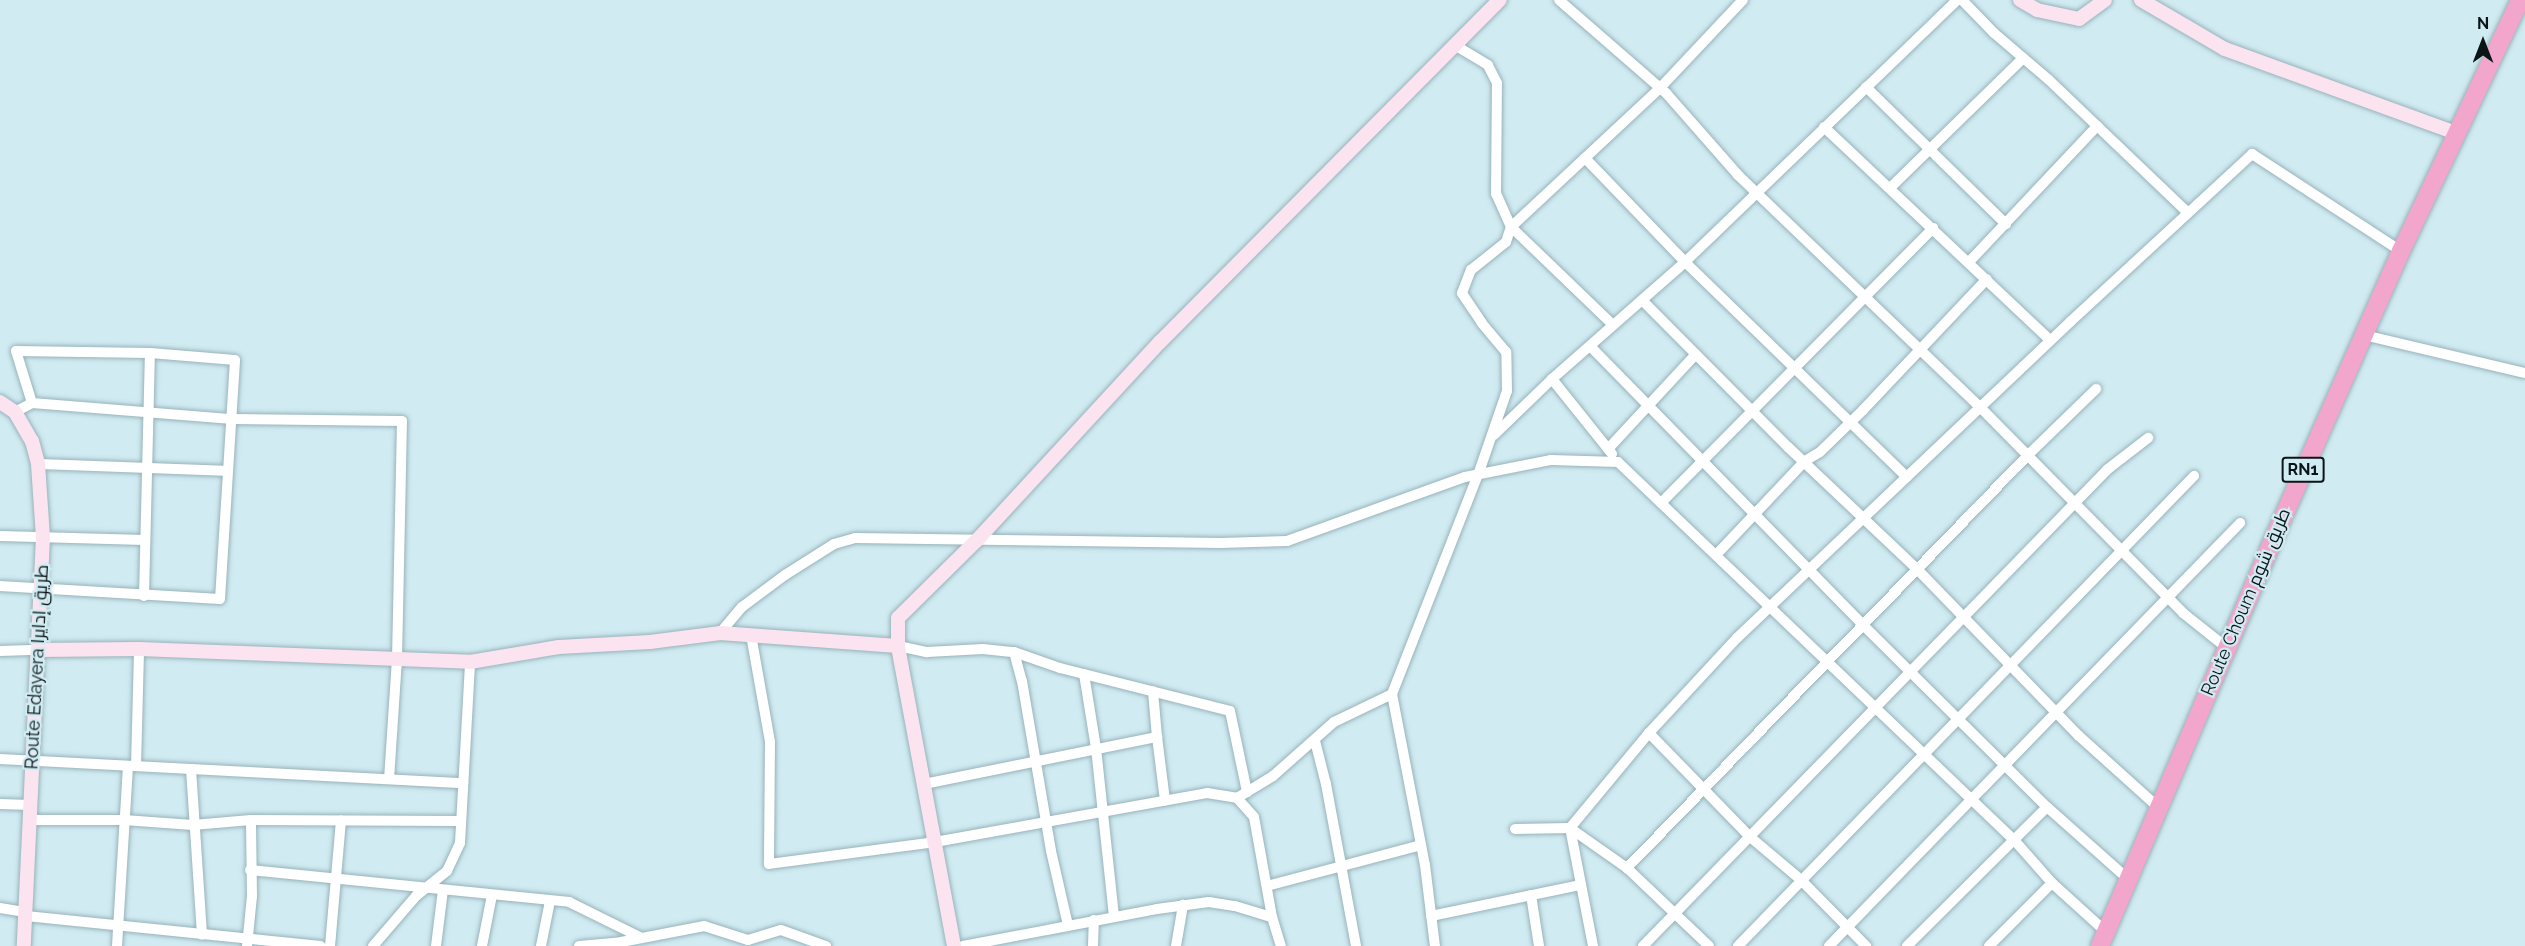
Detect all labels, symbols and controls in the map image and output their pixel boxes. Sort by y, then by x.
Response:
north arrow [2453,12,2513,72]
text: N [2477,14,2489,33]
road number: RN1 [2280,457,2326,483]
street label: Route Choum طريق شوم [2197,505,2295,699]
street label: Route Edayera طريق إدايرا [21,564,53,770]

